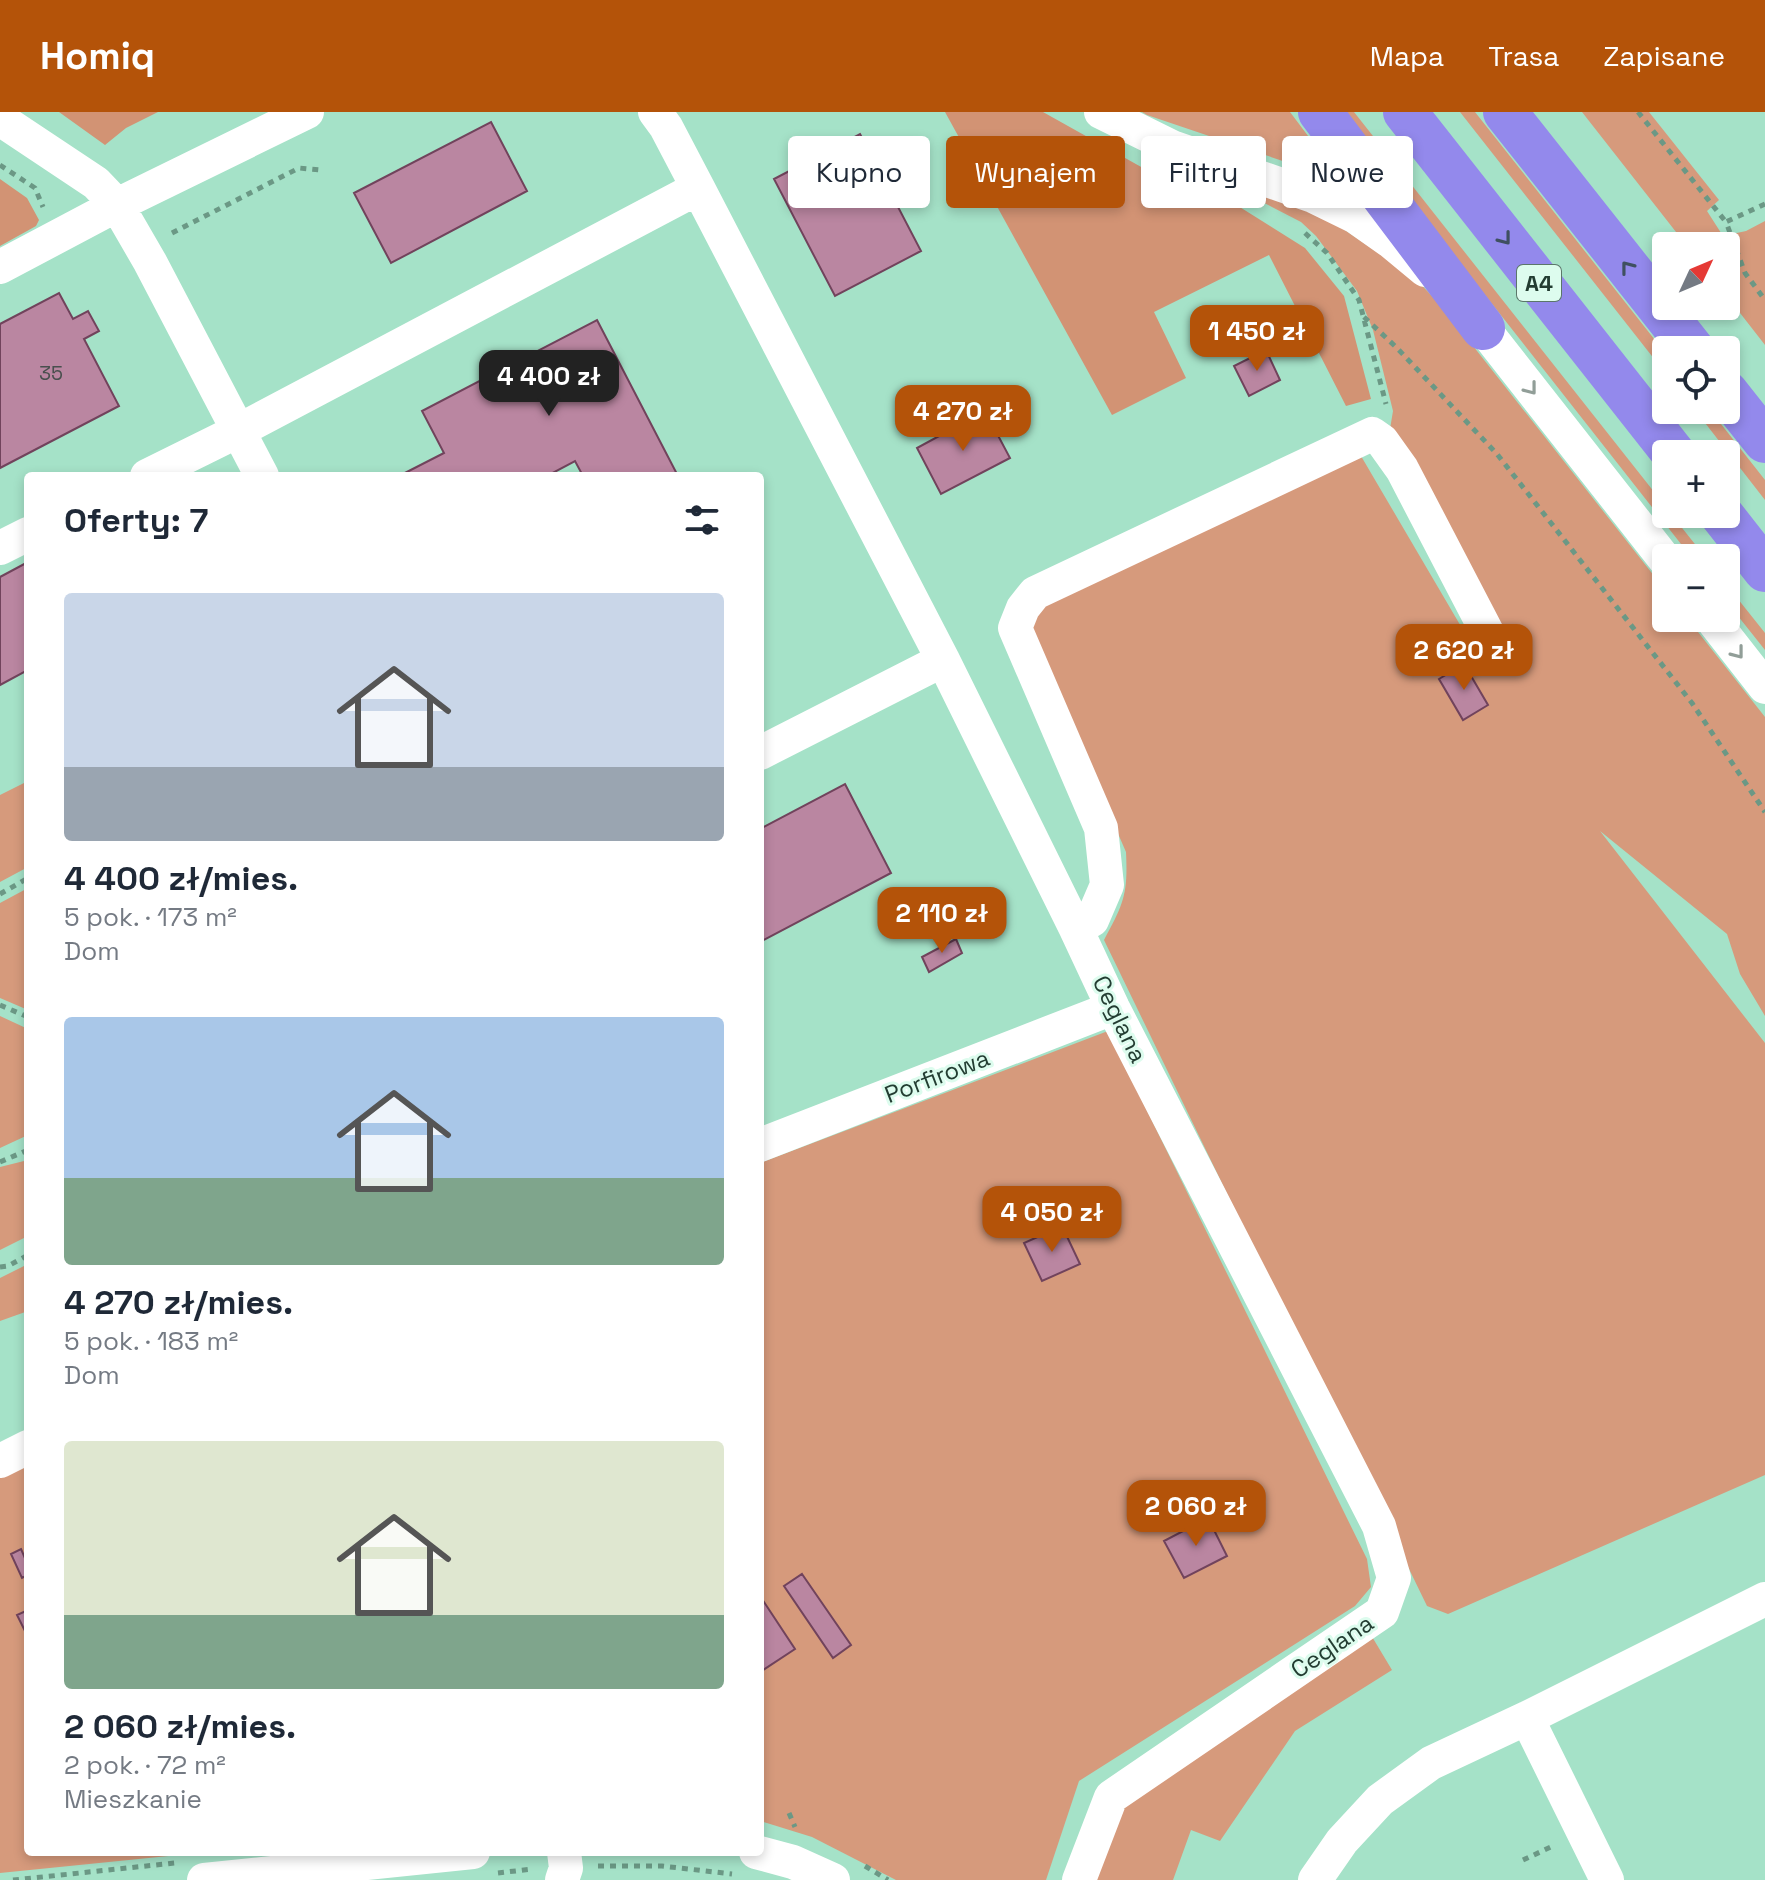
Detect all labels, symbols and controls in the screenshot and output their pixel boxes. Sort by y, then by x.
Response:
text: Homiq [40,32,155,80]
text: Mapa [1370,38,1444,74]
text: Trasa [1488,38,1559,74]
text: Zapisane [1603,38,1725,74]
chip: Kupno [788,136,930,208]
chip: Wynajem [946,136,1125,208]
chip: Filtry [1141,136,1266,208]
chip: Nowe [1282,136,1413,208]
one-way arrow [1495,230,1509,245]
north arrow [1652,232,1740,320]
map controls [1652,232,1740,632]
one-way arrow [1623,261,1637,276]
road number: A4 [1517,265,1561,301]
pin: 1 450 zł [1174,305,1340,373]
text: 1 450 zł [1208,314,1306,348]
button: locate [1652,336,1740,424]
pin: 4 400 zł [466,350,632,418]
text: 4 400 zł [497,359,601,393]
house number: 35 [39,360,63,386]
one-way arrow [1522,380,1536,395]
pin: 4 270 zł [880,385,1046,453]
text: 4 270 zł [913,394,1013,428]
button: + [1652,440,1740,528]
icon: filters [680,498,724,542]
text: Oferty: 7 [64,499,208,542]
button: − [1652,544,1740,632]
pin: 2 620 zł [1381,624,1547,692]
text: 2 620 zł [1414,633,1514,667]
one-way arrow [1728,644,1743,658]
icon: home [322,645,466,789]
text: 4 400 zł/mies. [64,857,298,900]
pin: 2 110 zł [859,887,1025,955]
text: 2 110 zł [895,896,989,930]
text: 5 pok. · 173 m² [64,900,237,934]
text: Dom [64,934,120,968]
street label: Ceglana [1086,970,1154,1068]
street label: Porfirowa [880,1042,994,1110]
icon: home [322,1069,466,1213]
pin: 4 050 zł [969,1186,1135,1254]
text: 4 050 zł [1000,1195,1104,1229]
text: 4 270 zł/mies. [64,1281,293,1324]
text: 5 pok. · 183 m² [64,1324,238,1358]
text: Dom [64,1358,120,1392]
pin: 2 060 zł [1113,1480,1279,1548]
text: 2 060 zł [1145,1489,1247,1523]
icon: home [322,1493,466,1637]
street label: Ceglana [1285,1607,1379,1685]
text: 2 060 zł/mies. [64,1705,296,1748]
text: 2 pok. · 72 m² [64,1748,226,1782]
text: Mieszkanie [64,1782,202,1816]

